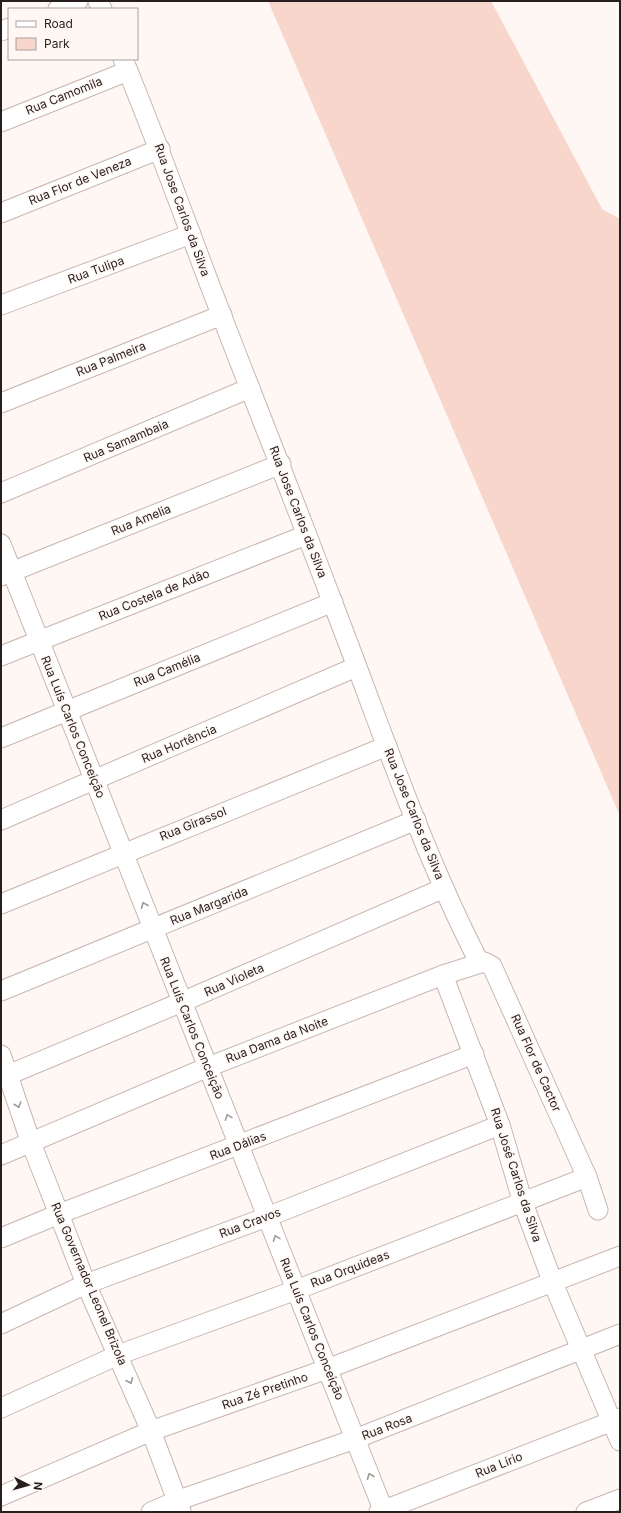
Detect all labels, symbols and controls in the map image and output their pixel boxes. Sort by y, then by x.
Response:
legend [8,8,138,60]
text: Road [44,16,73,31]
text: Park [44,36,70,51]
street label: Rua Camomila [23,73,104,118]
street label: Rua Jose Carlos da Silva [151,141,213,278]
street label: Rua Flor de Veneza [26,153,133,208]
street label: Rua Tulipa [66,252,126,287]
street label: Rua Palmeira [74,338,148,379]
street label: Rua Samambaia [81,416,171,465]
street label: Rua Jose Carlos da Silva [266,444,331,580]
street label: Rua Amelia [109,501,173,538]
street label: Rua Costela de Adão [96,565,211,624]
street label: Rua Camélia [131,649,202,690]
street label: Rua Luís Carlos Conceição [38,653,109,800]
street label: Rua Hortência [139,721,219,766]
street label: Rua Jose Carlos da Silva [381,746,448,882]
street label: Rua Girassol [157,803,228,844]
street label: Rua Margarida [168,883,250,928]
one-way arrow [140,901,148,908]
street label: Rua Luís Carlos Conceição [157,954,228,1101]
street label: Rua Violeta [202,960,266,999]
street label: Rua Flor de Cactor [508,1012,565,1115]
street label: Rua Dama da Noite [224,1013,330,1066]
one-way arrow [14,1102,22,1109]
street label: Rua José Carlos da Silva [488,1106,545,1244]
one-way arrow [224,1113,232,1120]
street label: Rua Dálias [207,1128,268,1163]
street label: Rua Governador Leonel Brizola [48,1200,131,1367]
street label: Rua Cravos [217,1204,283,1241]
one-way arrow [272,1234,280,1241]
street label: Rua Orquideas [308,1247,391,1290]
street label: Rua Luís Carlos Conceição [277,1255,348,1402]
street label: Rua Zé Pretinho [220,1369,310,1412]
one-way arrow [125,1378,133,1385]
street label: Rua Rosa [360,1410,414,1443]
street label: Rua Lírio [473,1448,525,1481]
north arrow [8,1465,48,1505]
one-way arrow [366,1472,374,1479]
text: N [31,1481,45,1491]

